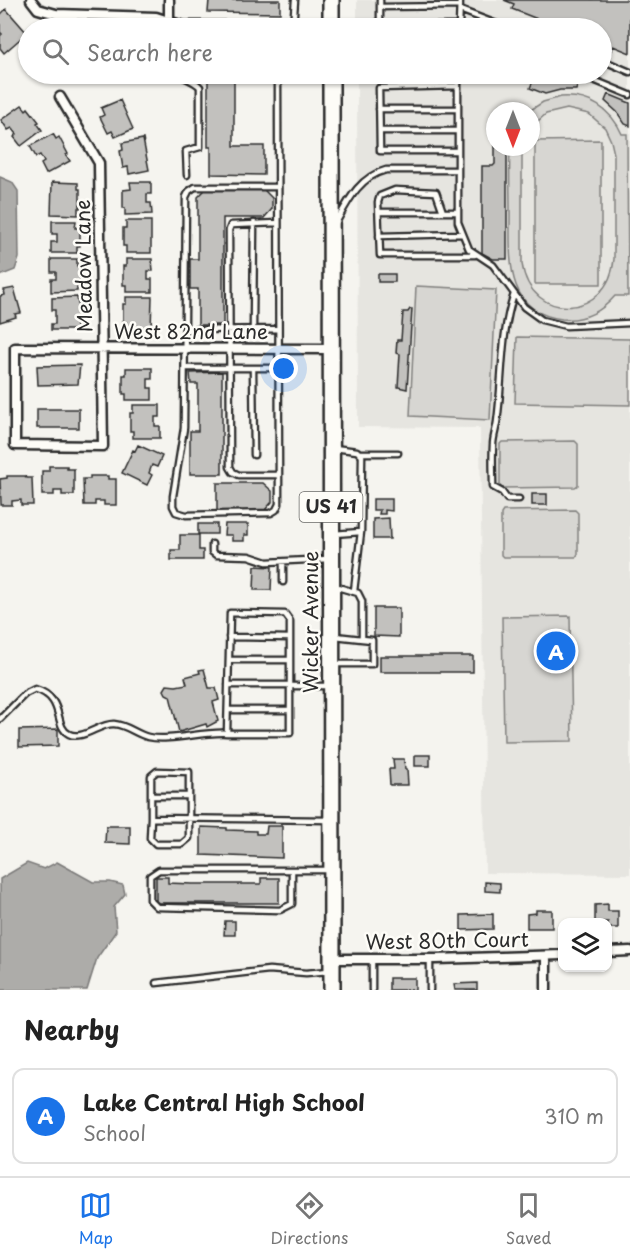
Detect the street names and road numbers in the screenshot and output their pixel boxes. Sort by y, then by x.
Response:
street label: Meadow Lane [67,199,99,333]
street label: West 82nd Lane [114,316,268,346]
road number: US 41 [300,492,362,522]
street label: Wicker Avenue [295,551,325,693]
street label: West 80th Court [365,924,529,956]

